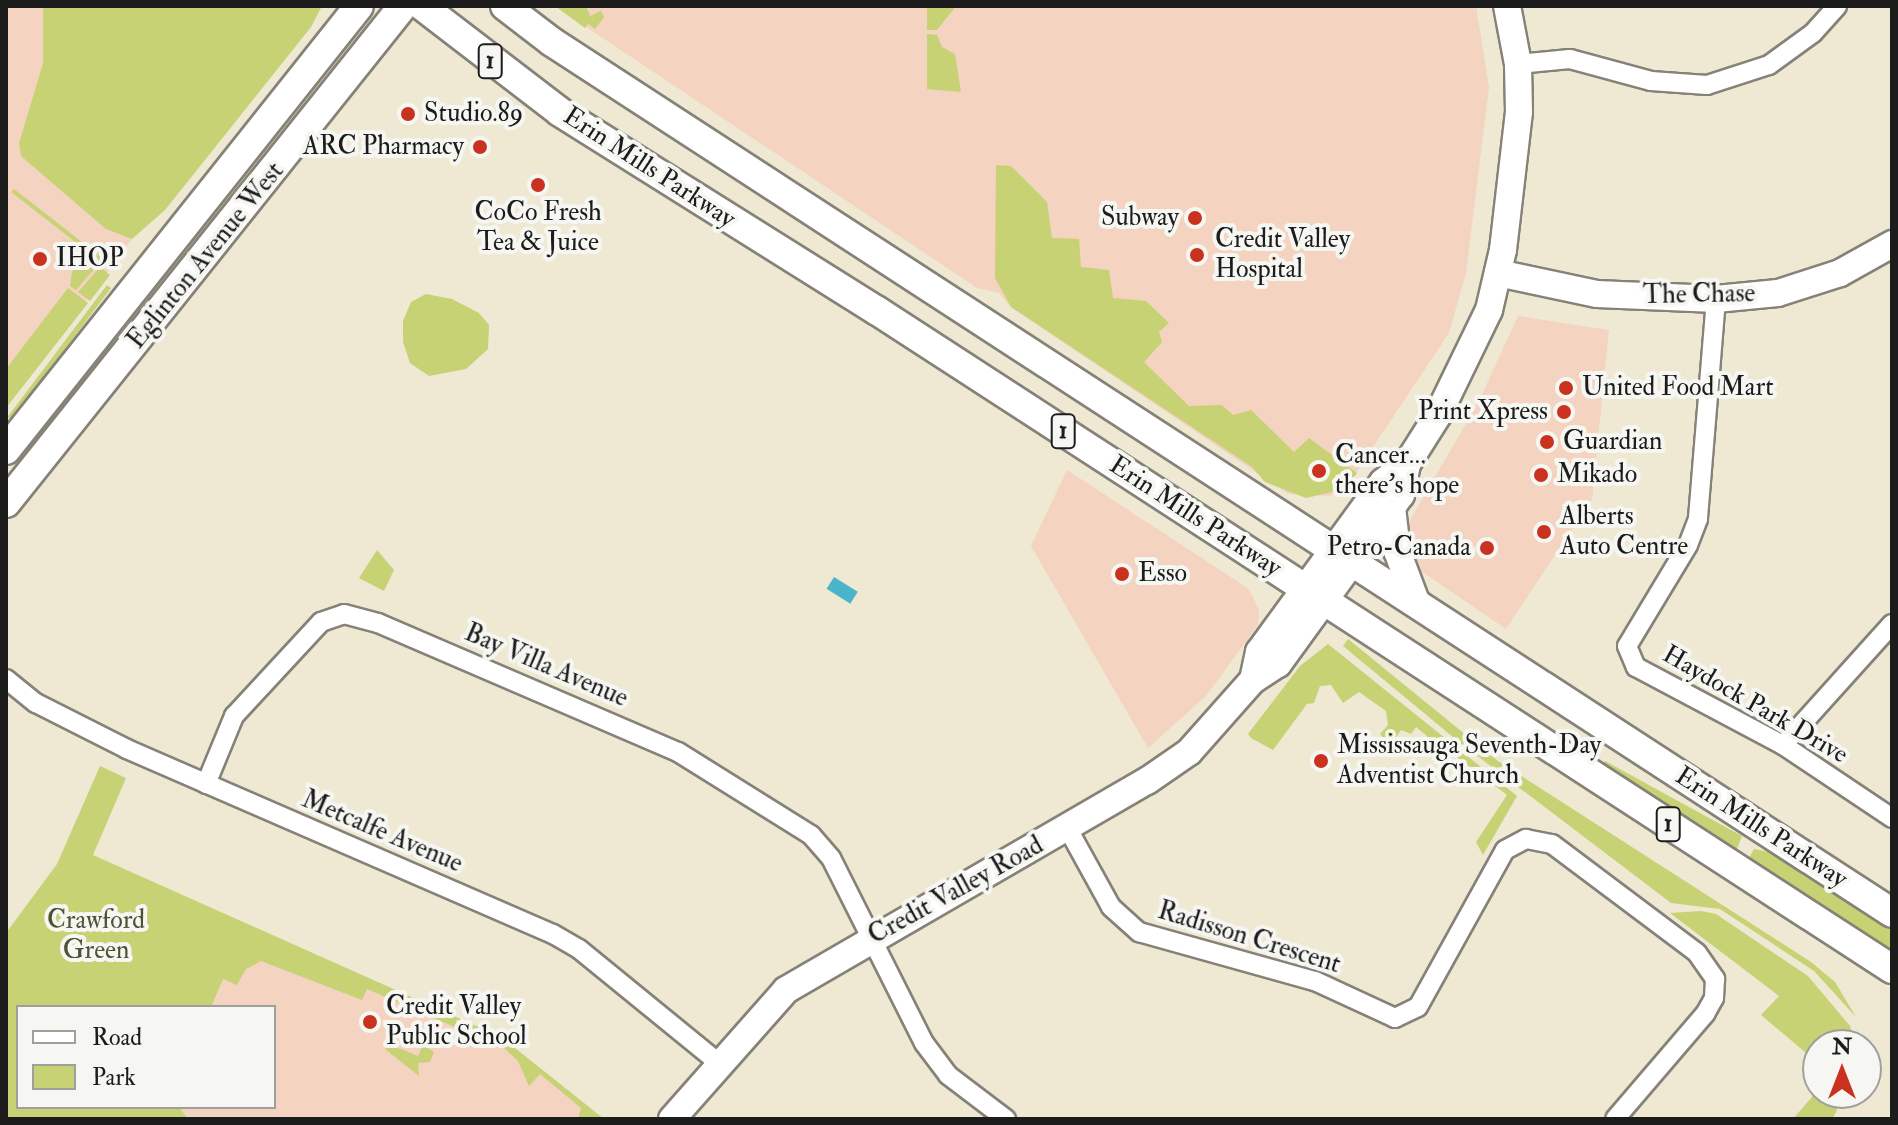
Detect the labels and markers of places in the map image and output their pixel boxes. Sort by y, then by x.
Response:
place label: Studio.89 [424,98,523,130]
marker: Studio.89 [399,105,417,123]
place label: ARC Pharmacy [303,131,464,163]
marker: ARC Pharmacy [471,138,489,156]
marker: CoCo Fresh Tea & Juice [529,176,547,194]
place label: CoCo Fresh Tea & Juice [474,197,602,258]
place label: Subway [1101,202,1179,234]
marker: Subway [1186,209,1204,227]
place label: Credit Valley Hospital [1215,224,1350,286]
place label: IHOP [56,243,124,275]
marker: Credit Valley Hospital [1186,244,1208,266]
marker: IHOP [31,250,49,268]
place label: United Food Mart [1582,372,1774,404]
marker: United Food Mart [1557,379,1575,397]
place label: Print Xpress [1418,396,1548,428]
marker: Print Xpress [1555,403,1573,421]
place label: Guardian [1563,426,1662,458]
marker: Guardian [1538,433,1556,451]
place label: Cancer… there’s hope [1335,440,1459,502]
place label: Mikado [1557,459,1637,491]
marker: Cancer… there’s hope [1310,462,1328,480]
marker: Mikado [1532,466,1550,484]
place label: Alberts Auto Centre [1560,501,1688,562]
marker: Alberts Auto Centre [1535,523,1553,541]
place label: Petro-Canada [1327,532,1471,564]
marker: Petro-Canada [1478,539,1496,557]
place label: Esso [1138,558,1187,590]
marker: Esso [1113,565,1131,583]
place label: Mississauga Seventh-Day Adventist Church [1337,730,1601,792]
marker: Mississauga Seventh-Day Adventist Church [1312,752,1330,770]
place label: Credit Valley Public School [386,991,527,1052]
marker: Credit Valley Public School [361,1013,379,1031]

